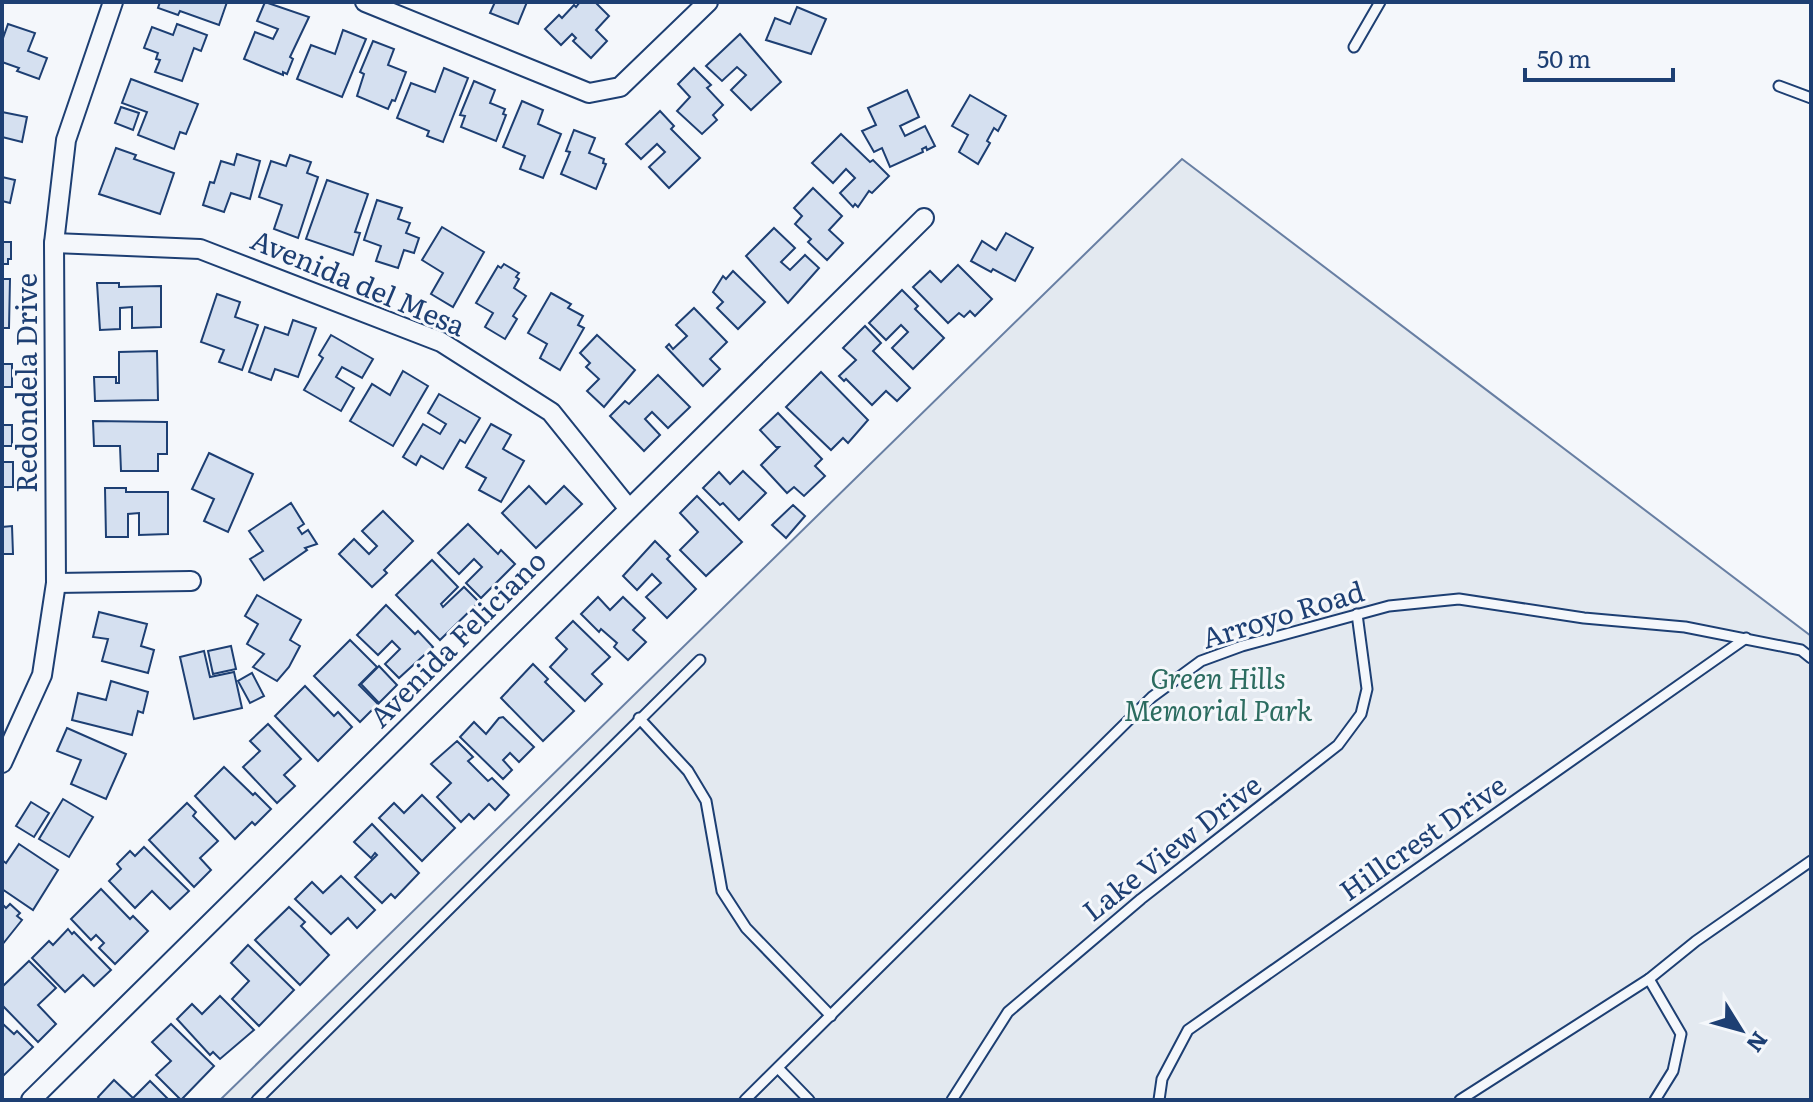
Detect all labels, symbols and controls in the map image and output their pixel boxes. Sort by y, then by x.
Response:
scale bar [1525,32,1673,82]
text: 50 m [1537,40,1591,75]
street label: Avenida del Mesa [245,217,472,345]
street label: Redondela Drive [4,273,46,493]
street label: Avenida Feliciano [358,539,555,736]
street label: Arroyo Road [1196,569,1369,658]
park label: Green Hills Memorial Park [1124,656,1313,730]
street label: Lake View Drive [1072,763,1269,930]
street label: Hillcrest Drive [1330,763,1514,910]
north arrow [1701,990,1781,1070]
text: N [1739,1026,1777,1060]

